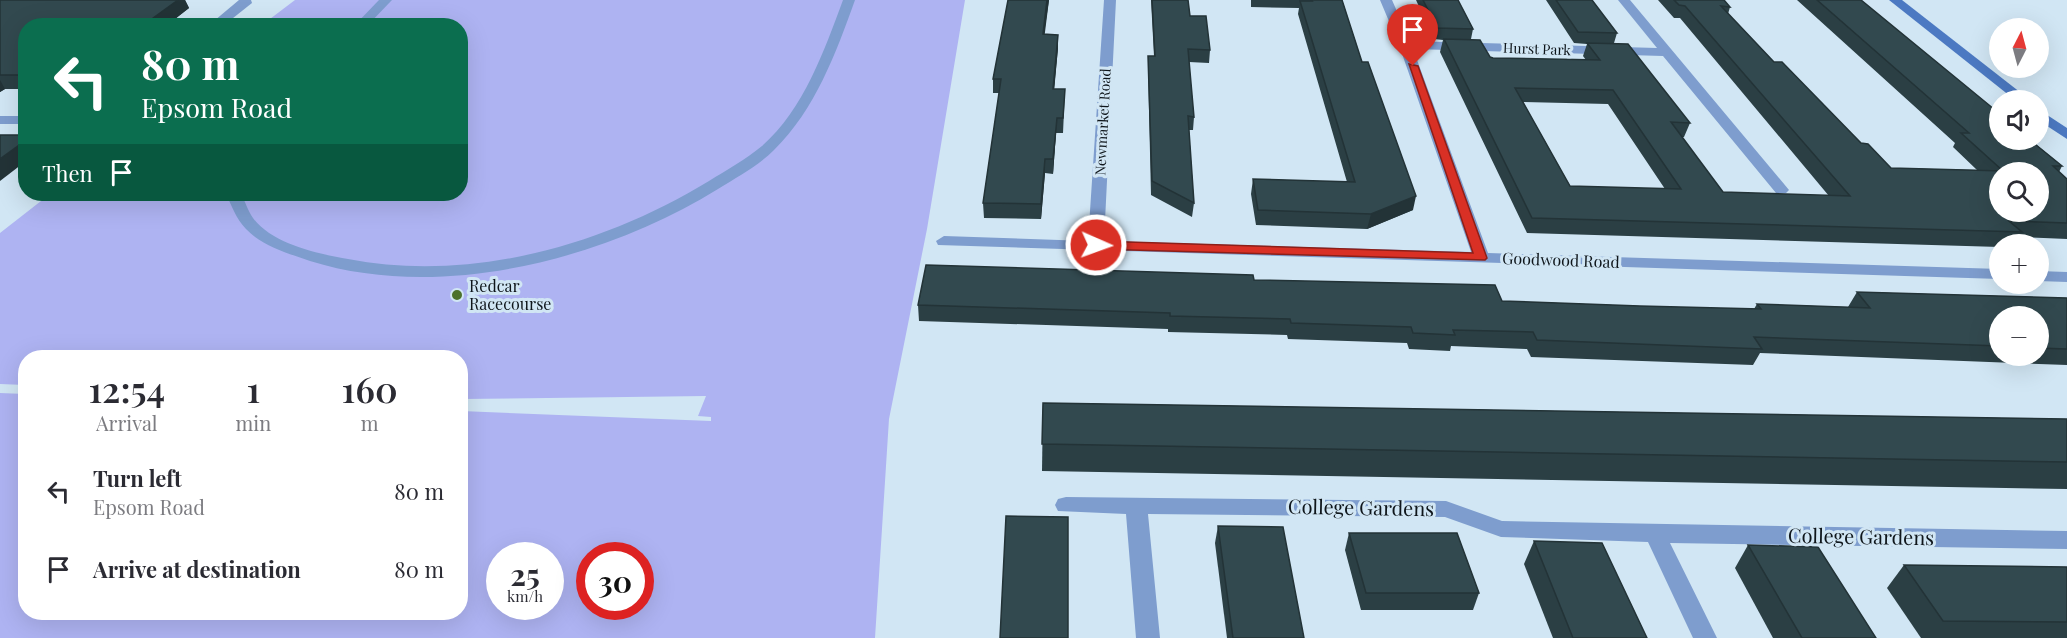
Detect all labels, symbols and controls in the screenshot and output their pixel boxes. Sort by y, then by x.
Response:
pin [1387,4,1438,66]
icon: arrive [1396,13,1429,46]
north arrow [1989,18,2049,78]
map controls [1989,18,2049,366]
text: 80 m [141,35,239,91]
street label: Hurst Park [1503,38,1572,59]
icon: left [42,42,120,120]
street label: Newmarket Road [1090,68,1115,176]
text: Epsom Road [141,89,292,125]
button: sound [1989,90,2049,150]
icon: arrive [105,156,138,189]
text: Then [42,158,93,188]
button: search [1989,162,2049,222]
position arrow [1064,213,1128,277]
button: + [1989,234,2049,294]
street label: Goodwood Road [1502,247,1620,272]
place label: Redcar Racecourse [469,275,551,314]
marker: Redcar Racecourse [450,288,464,302]
button: − [1989,306,2049,366]
text: 12:54 [88,364,165,412]
text: 1 [247,364,260,412]
text: 160 [342,364,398,412]
text: Arrival [96,409,158,436]
text: min [236,409,271,436]
text: m [361,409,378,436]
text: Turn left [93,463,182,493]
icon: left [42,475,75,508]
text: 80 m [394,476,444,506]
street label: College Gardens [1288,492,1434,521]
text: Epsom Road [93,493,205,520]
street label: College Gardens [1788,521,1934,550]
speed limit sign: 30 [576,542,654,620]
icon: arrive [42,553,75,586]
text: Arrive at destination [93,554,301,584]
text: 80 m [394,554,444,584]
text: 25 [510,554,540,594]
text: km/h [507,586,543,606]

